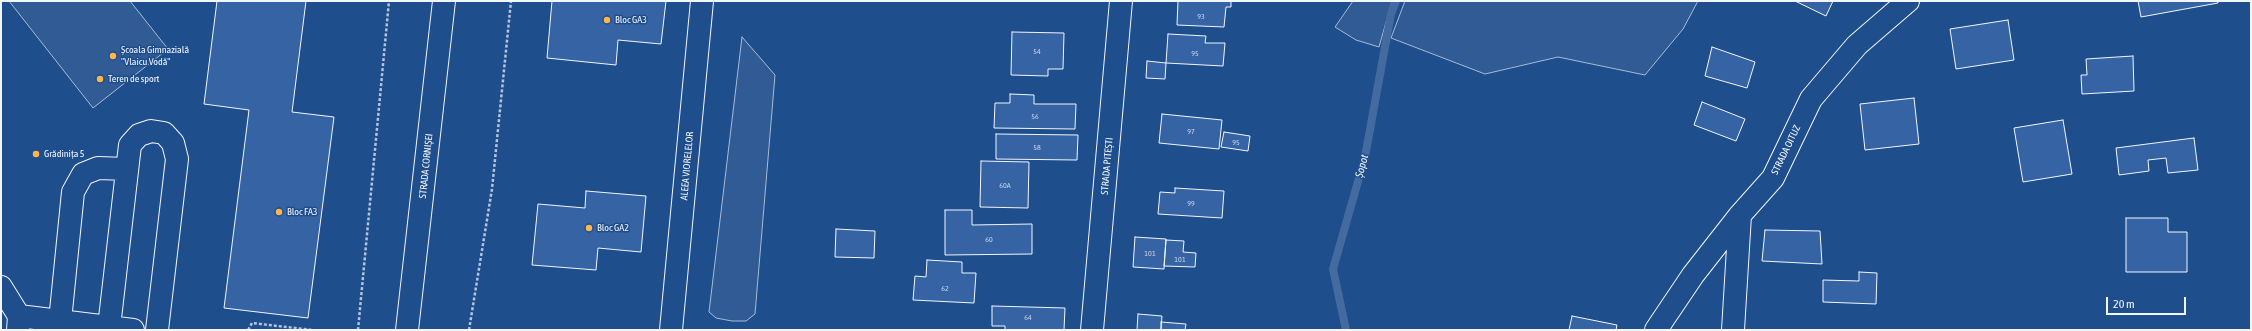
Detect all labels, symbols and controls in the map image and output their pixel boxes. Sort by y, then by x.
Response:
house number: 93 [1197,11,1205,21]
place label: Bloc GA3 [615,14,647,26]
marker: Bloc GA3 [602,15,612,25]
place label: Școala Gimnazială "Vlaicu Vodă" [121,44,189,68]
house number: 54 [1033,46,1041,56]
house number: 95 [1191,48,1199,58]
marker: Școala Gimnazială "Vlaicu Vodă" [108,51,118,61]
place label: Teren de sport [108,73,159,85]
marker: Teren de sport [95,74,105,84]
house number: 56 [1031,111,1039,121]
street label: STRADA OITUZ [1769,123,1803,177]
house number: 97 [1187,126,1195,136]
street label: ALEEA VIORELELOR [678,131,696,201]
street label: STRADA CORNIȘEI [417,133,435,199]
street label: STRADA PITEȘTI [1099,137,1115,195]
house number: 95 [1232,137,1240,147]
house number: 58 [1033,142,1041,152]
place label: Grădinița 5 [44,148,84,160]
marker: Grădinița 5 [31,149,41,159]
water label: Șopot [1353,153,1371,179]
house number: 60A [999,180,1011,190]
house number: 99 [1187,198,1195,208]
place label: Bloc FA3 [287,206,317,218]
marker: Bloc FA3 [274,207,284,217]
place label: Bloc GA2 [597,222,629,234]
marker: Bloc GA2 [584,223,594,233]
house number: 60 [985,234,993,244]
house number: 101 [1144,248,1156,258]
house number: 101 [1174,254,1186,264]
house number: 62 [941,283,949,293]
scale bar [2108,289,2188,315]
text: 20 m [2113,297,2135,311]
house number: 64 [1024,312,1032,322]

